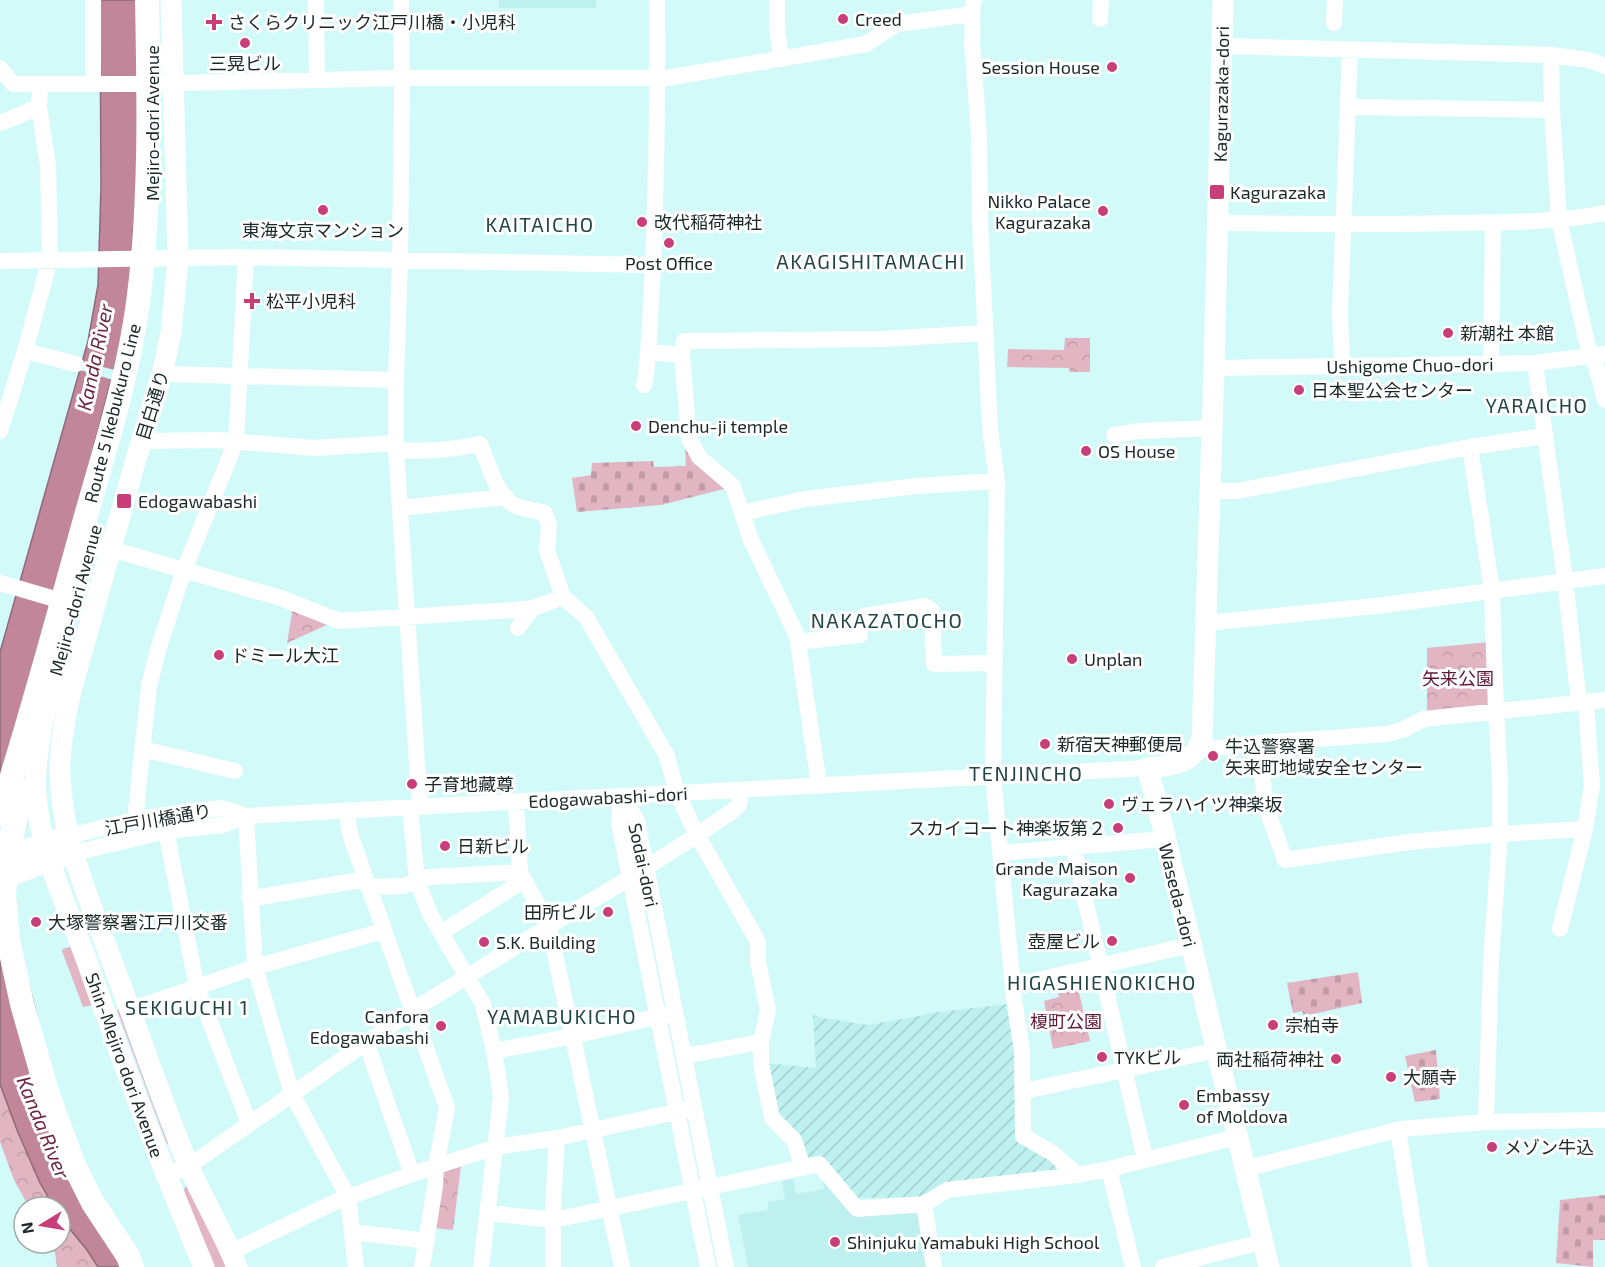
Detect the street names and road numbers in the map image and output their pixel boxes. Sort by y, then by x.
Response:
street label: Kagurazaka-dori [1209,26,1233,162]
street label: Mejiro-dori Avenue [141,45,163,201]
street label: Route 5 Ikebukuro Line [79,321,145,505]
street label: Ushigome Chuo-dori [1326,353,1494,377]
street label: 目白通り [131,367,173,443]
street label: Mejiro-dori Avenue [44,522,106,678]
street label: Edogawabashi-dori [528,782,688,812]
street label: 江戸川橋通り [103,799,213,839]
street label: Sodai-dori [624,821,664,909]
street label: Waseda-dori [1154,841,1202,949]
street label: Shin-Mejiro dori Avenue [81,969,169,1161]

